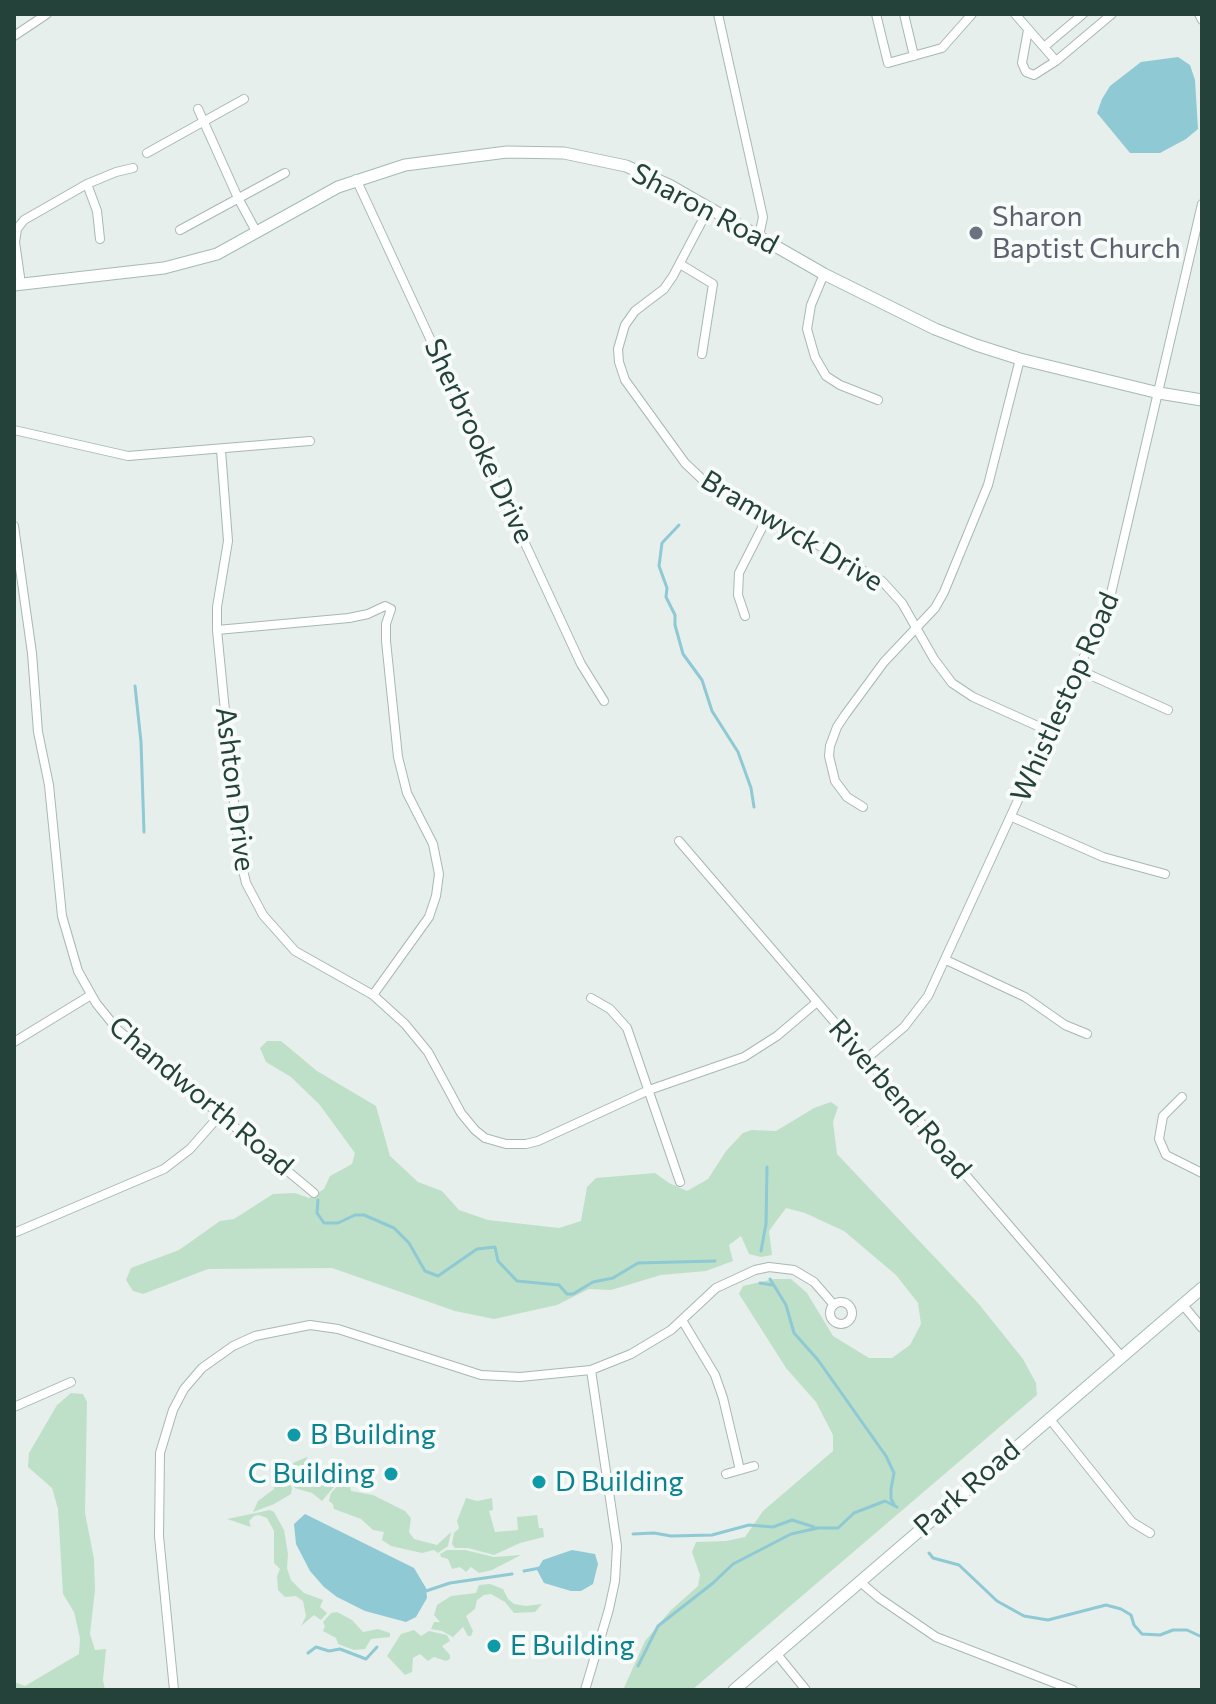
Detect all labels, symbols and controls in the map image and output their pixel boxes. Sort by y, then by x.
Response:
street label: Sharon Road [626,156,784,262]
place label: Sharon Baptist Church [992,200,1181,266]
marker: Sharon Baptist Church [967,224,985,242]
street label: Sherbrooke Drive [417,334,541,548]
street label: Bramwyck Drive [695,464,889,598]
street label: Whistlestop Road [1004,587,1126,807]
street label: Ashton Drive [208,705,262,873]
street label: Chandworth Road [102,1009,300,1183]
street label: Riverbend Road [822,1012,978,1186]
place label: B Building [310,1418,436,1452]
marker: B Building [285,1426,303,1444]
street label: Park Road [907,1433,1027,1543]
place label: C Building [248,1457,375,1491]
marker: C Building [382,1465,400,1483]
place label: D Building [555,1465,684,1499]
marker: D Building [530,1473,548,1491]
place label: E Building [510,1629,635,1663]
marker: E Building [485,1637,503,1655]

